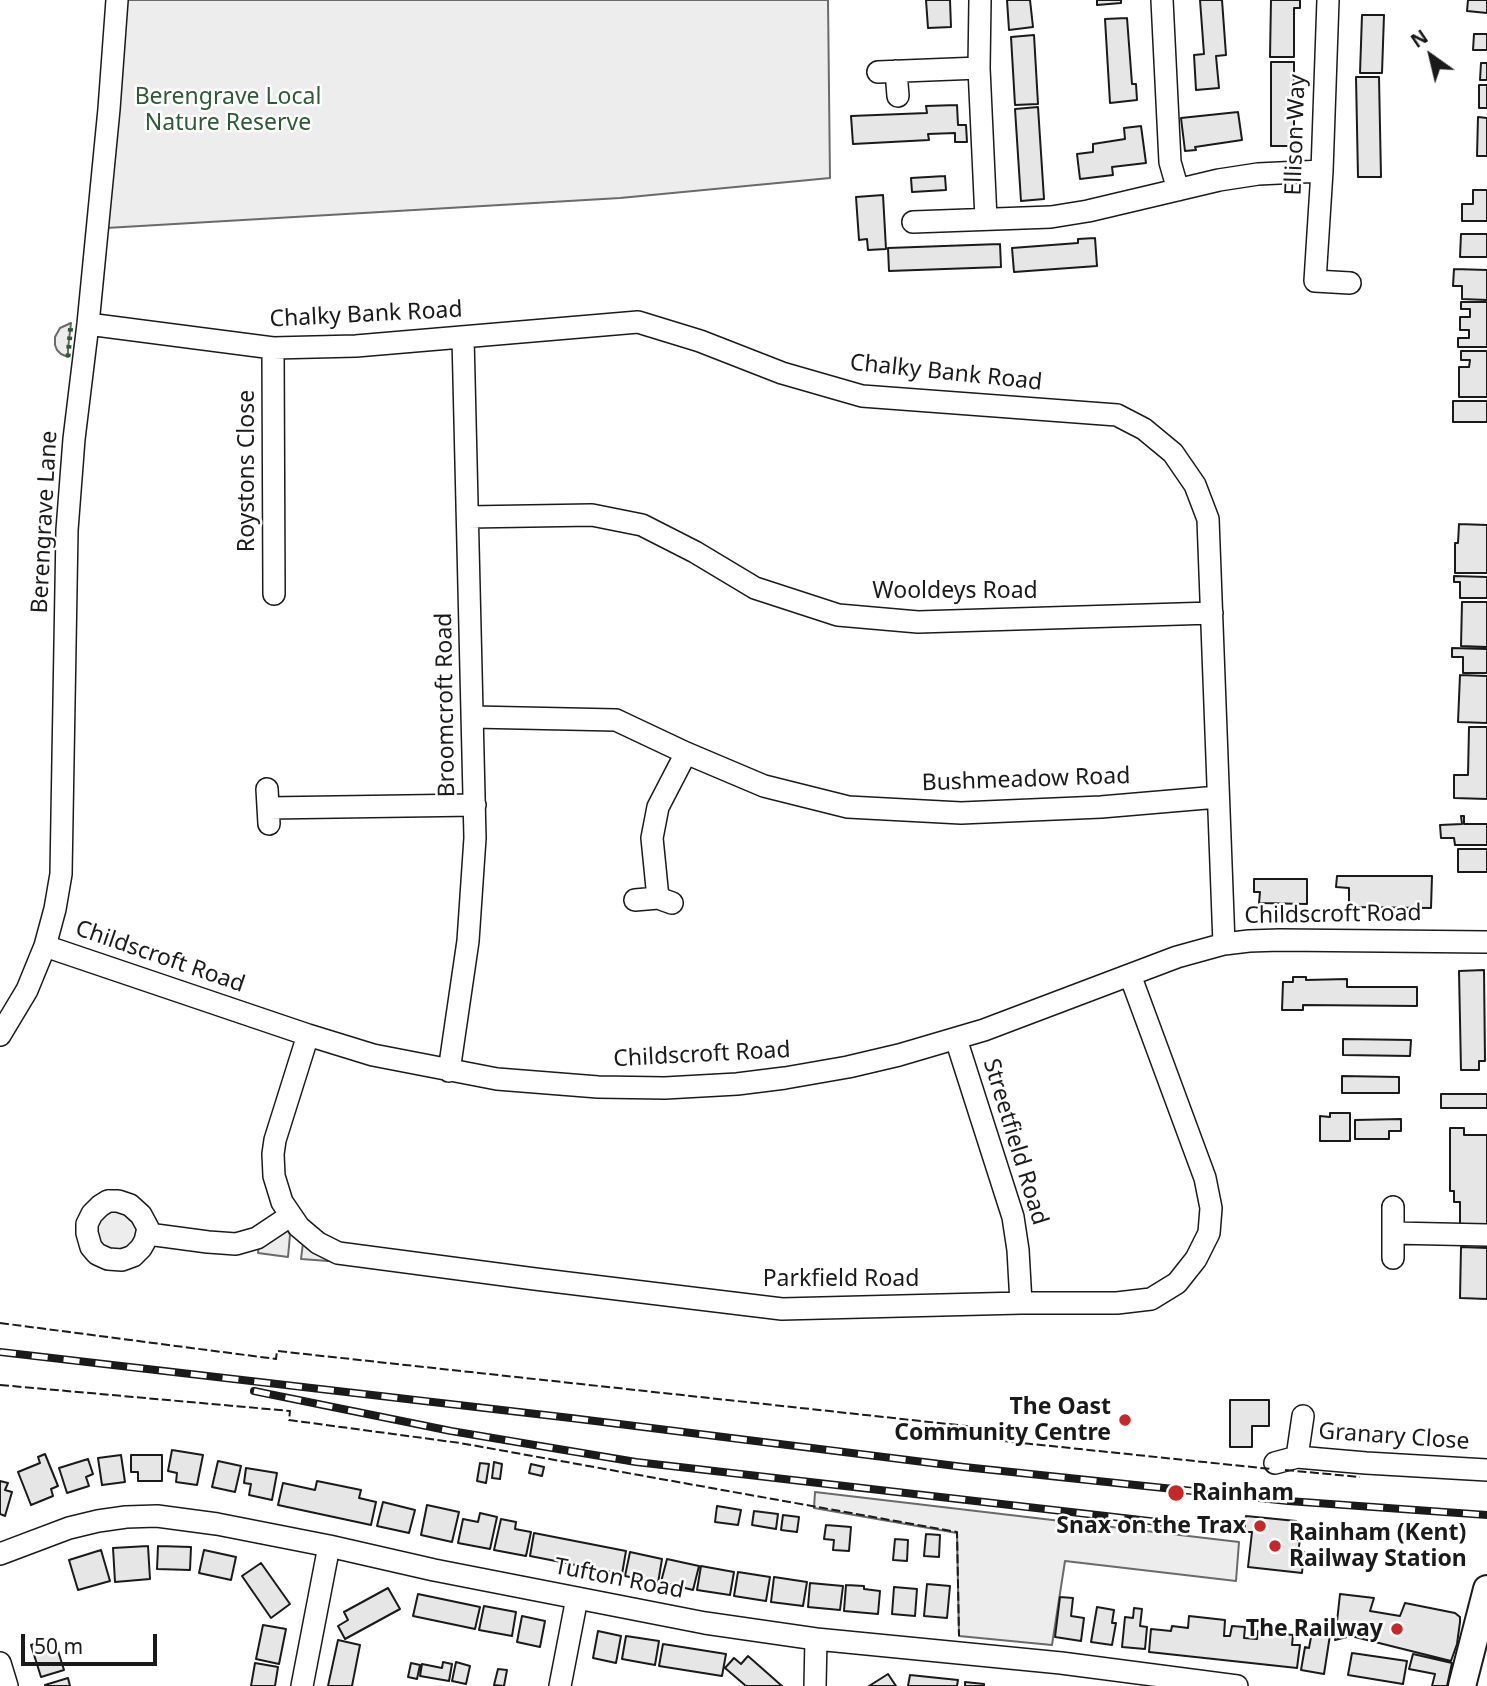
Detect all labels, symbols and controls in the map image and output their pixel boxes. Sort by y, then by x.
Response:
north arrow [1396,21,1466,91]
text: N [1406,23,1433,54]
street label: Ellison Way [1280,74,1312,196]
park label: Berengrave Local Nature Reserve [135,83,321,137]
street label: Chalky Bank Road [269,296,463,334]
street label: Chalky Bank Road [848,349,1044,397]
street label: Roystons Close [233,390,261,552]
street label: Berengrave Lane [26,430,64,614]
street label: Wooldeys Road [872,577,1038,605]
street label: Broomcroft Road [431,612,461,798]
street label: Bushmeadow Road [921,763,1131,797]
street label: Childscroft Road [1244,900,1422,930]
street label: Childscroft Road [72,915,248,999]
street label: Childscroft Road [613,1037,791,1073]
street label: Streetfield Road [977,1056,1053,1228]
street label: Parkfield Road [763,1265,919,1293]
place label: The Oast Community Centre [894,1393,1111,1447]
marker: The Oast Community Centre [1117,1412,1133,1428]
street label: Granary Close [1318,1418,1470,1456]
place label: Rainham [1192,1479,1294,1507]
marker: Rainham [1166,1483,1186,1503]
place label: Snax on the Trax [1056,1512,1246,1540]
marker: Snax on the Trax [1252,1518,1268,1534]
place label: Rainham (Kent) Railway Station [1289,1519,1467,1573]
marker: Rainham (Kent) Railway Station [1267,1538,1283,1554]
street label: Tufton Road [552,1553,686,1605]
place label: The Railway [1246,1615,1383,1643]
scale bar [24,1620,161,1664]
marker: The Railway [1389,1621,1405,1637]
text: 50 m [34,1632,83,1660]

